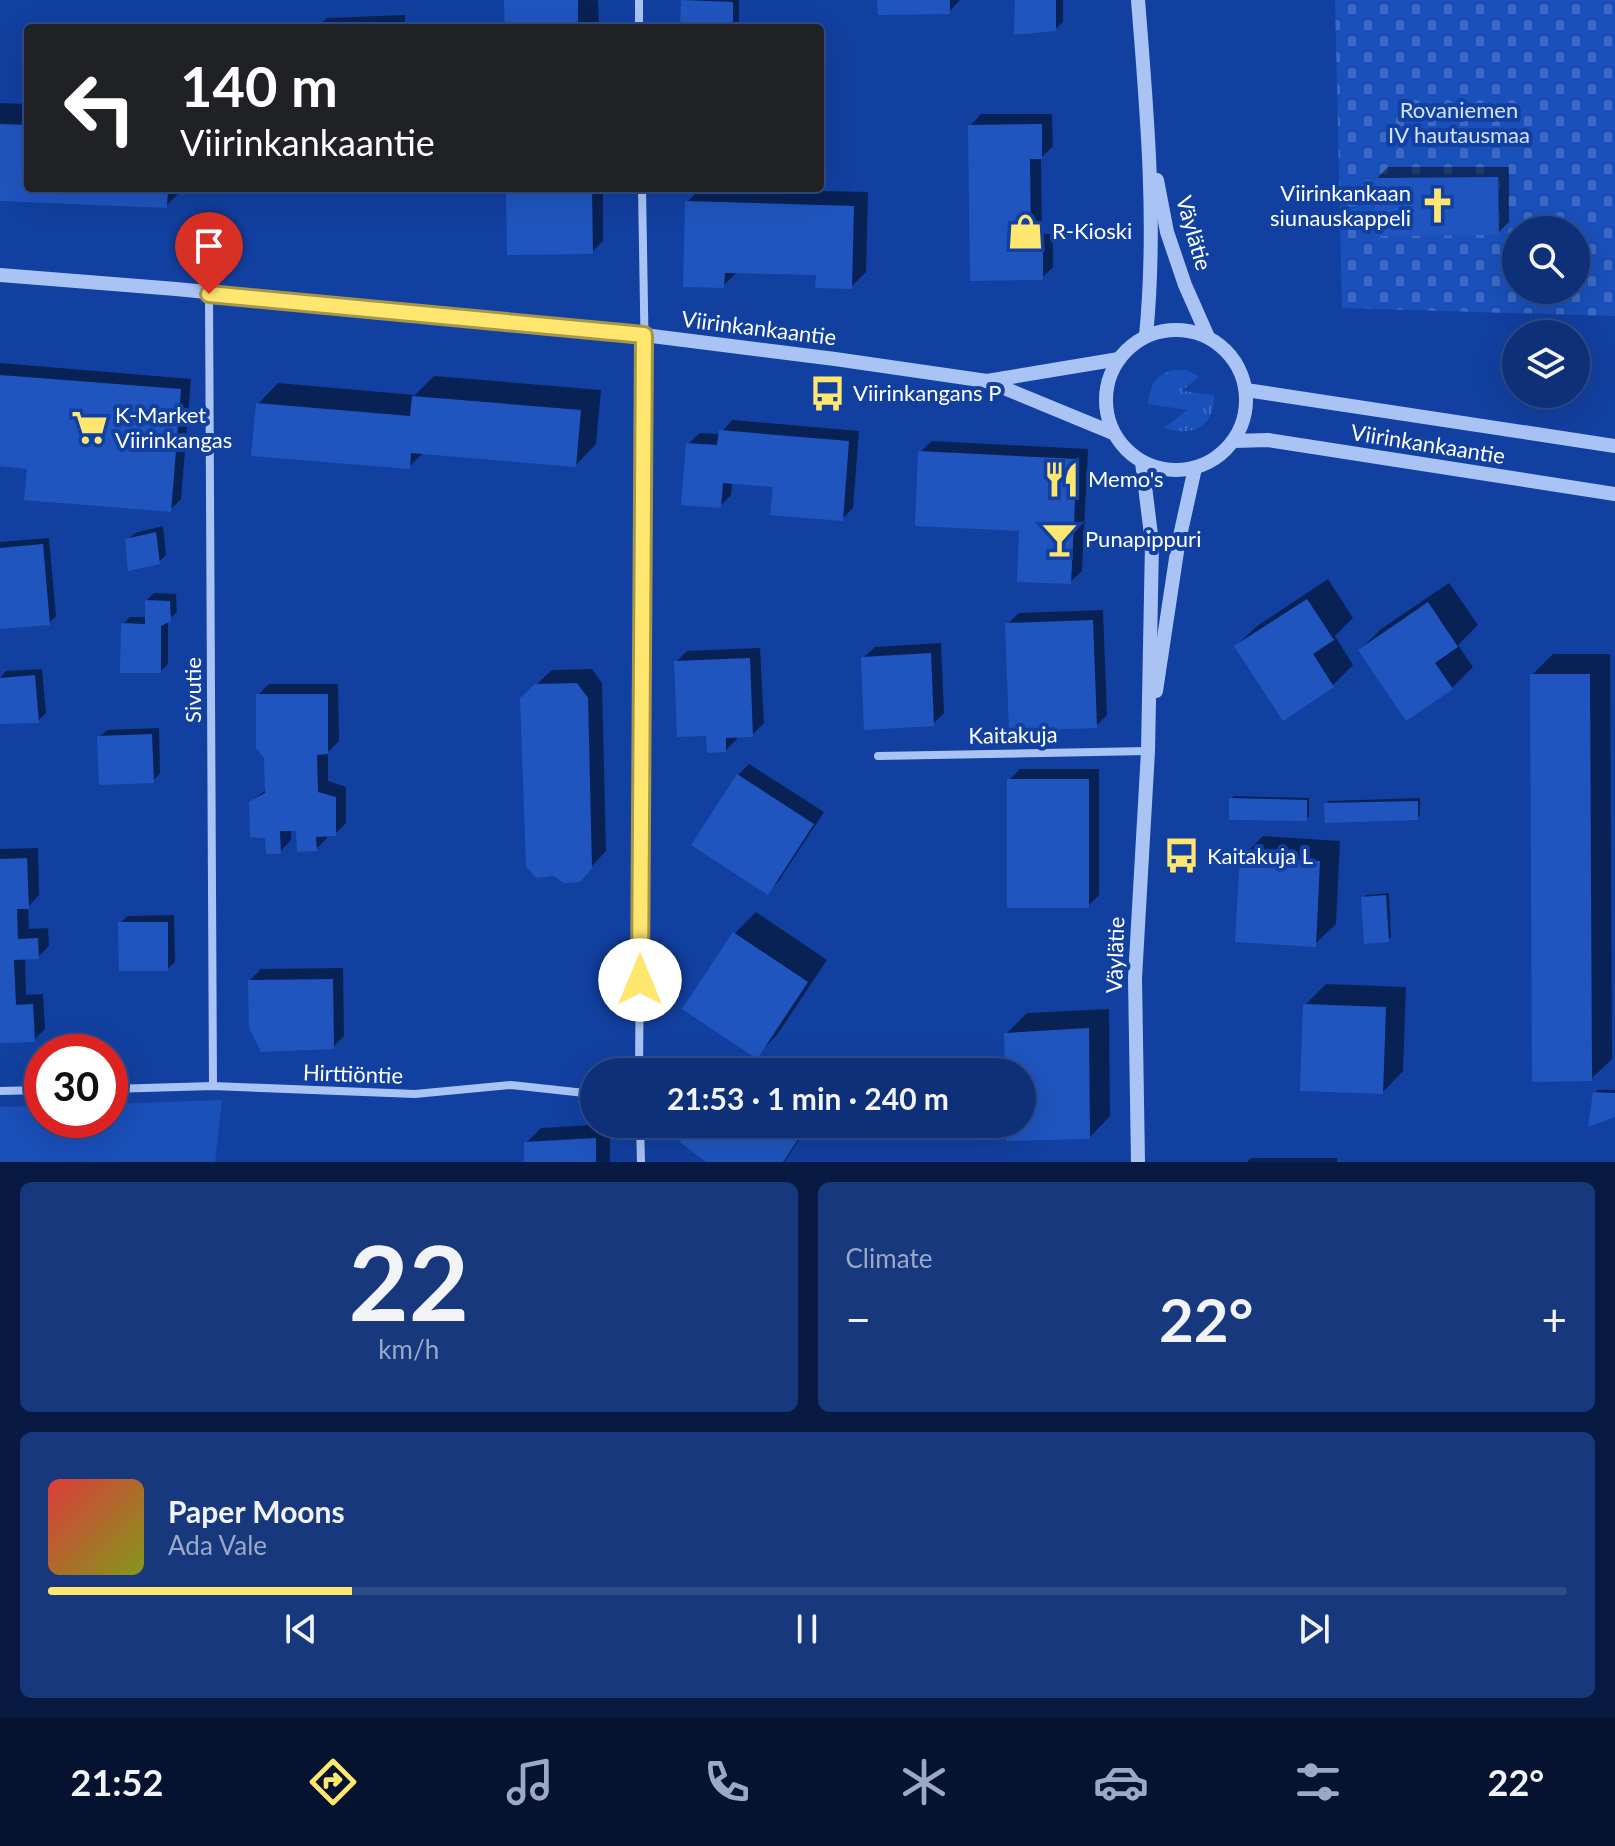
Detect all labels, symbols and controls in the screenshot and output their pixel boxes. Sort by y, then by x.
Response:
text: 140 m [180,52,338,119]
icon: left [48,56,152,160]
park label: Rovaniemen IV hautausmaa [1388,96,1530,148]
text: Viirinkankaantie [180,120,435,164]
place label: Viirinkankaan siunauskappeli [1270,179,1411,231]
church icon: Viirinkankaan siunauskappeli [1418,187,1456,225]
street label: Väylätie [1171,192,1218,273]
pin [175,212,243,294]
shop icon: R-Kioski [1007,212,1045,250]
map controls [1502,216,1590,408]
button: search [1502,216,1590,304]
place label: R-Kioski [1052,217,1132,244]
icon: arrive [187,224,231,268]
street label: Viirinkankaantie [680,305,838,350]
button: layers [1502,320,1590,408]
bus stop icon: Viirinkangans P [808,374,846,412]
place label: Viirinkangans P [853,379,1001,406]
place label: K-Market Viirinkangas [115,401,232,453]
supermarket icon: K-Market Viirinkangas [70,409,108,447]
street label: Viirinkankaantie [1349,418,1507,469]
restaurant icon: Memo's [1043,460,1081,498]
place label: Memo's [1088,465,1164,492]
bar icon: Punapippuri [1040,520,1078,558]
place label: Punapippuri [1085,525,1201,552]
street label: Sivutie [179,657,206,723]
street label: Kaitakuja [968,720,1058,749]
bus stop icon: Kaitakuja L [1162,837,1200,875]
place label: Kaitakuja L [1207,842,1313,869]
street label: Väylätie [1100,916,1129,994]
position arrow [598,938,682,1022]
speed limit sign: 30 [24,1034,128,1138]
street label: Hirttiöntie [302,1058,404,1089]
text: 21:53 · 1 min · 240 m [667,1080,949,1116]
text: 22 [348,1218,469,1343]
text: Climate [846,1242,932,1274]
text: 22° [1159,1283,1254,1355]
text: − [846,1293,871,1345]
text: + [1541,1293,1567,1345]
text: km/h [378,1333,439,1365]
text: Paper Moons [168,1493,345,1529]
text: Ada Vale [168,1529,267,1561]
icon: previous [279,1607,323,1651]
icon: pause [785,1607,829,1651]
icon: next [1292,1607,1336,1651]
icon: directions [305,1754,361,1810]
icon: music [502,1754,558,1810]
icon: phone [699,1754,755,1810]
icon: climate [896,1754,952,1810]
icon: car [1093,1754,1149,1810]
icon: filters [1290,1754,1346,1810]
text: 21:52 [71,1760,163,1804]
text: 22° [1488,1760,1544,1804]

